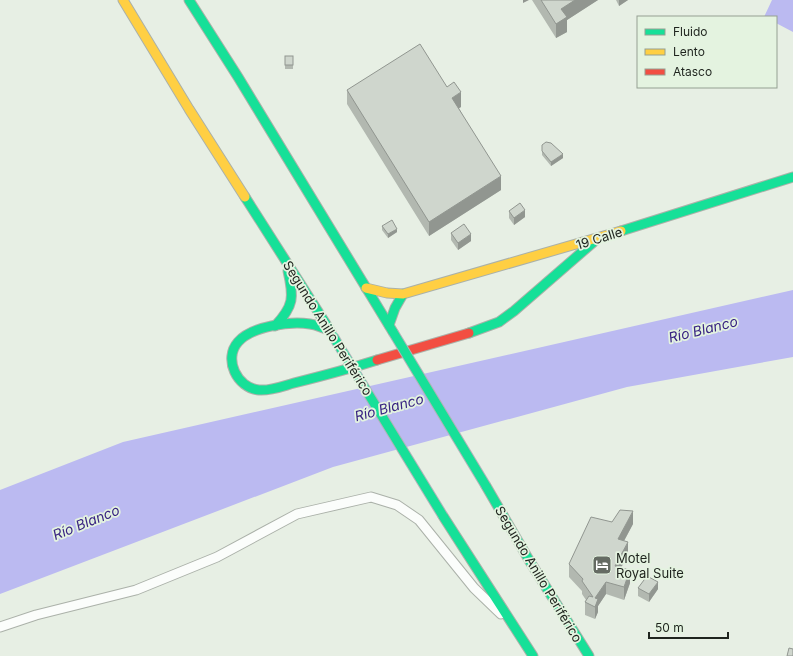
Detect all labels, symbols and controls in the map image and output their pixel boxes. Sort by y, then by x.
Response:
legend [637,16,777,88]
text: Fluido [673,24,708,39]
text: Lento [673,44,705,59]
text: Atasco [673,64,712,79]
street label: 19 Calle [574,223,624,253]
street label: Segundo Anillo Periférico [280,258,376,398]
water label: Río Blanco [667,312,739,346]
water label: Río Blanco [353,390,425,424]
water label: Río Blanco [50,501,122,543]
street label: Segundo Anillo Periférico [492,503,586,645]
place label: Motel Royal Suite [616,550,684,581]
hotel icon: Motel Royal Suite [591,554,613,576]
scale bar [649,614,728,640]
text: 50 m [655,620,684,635]

